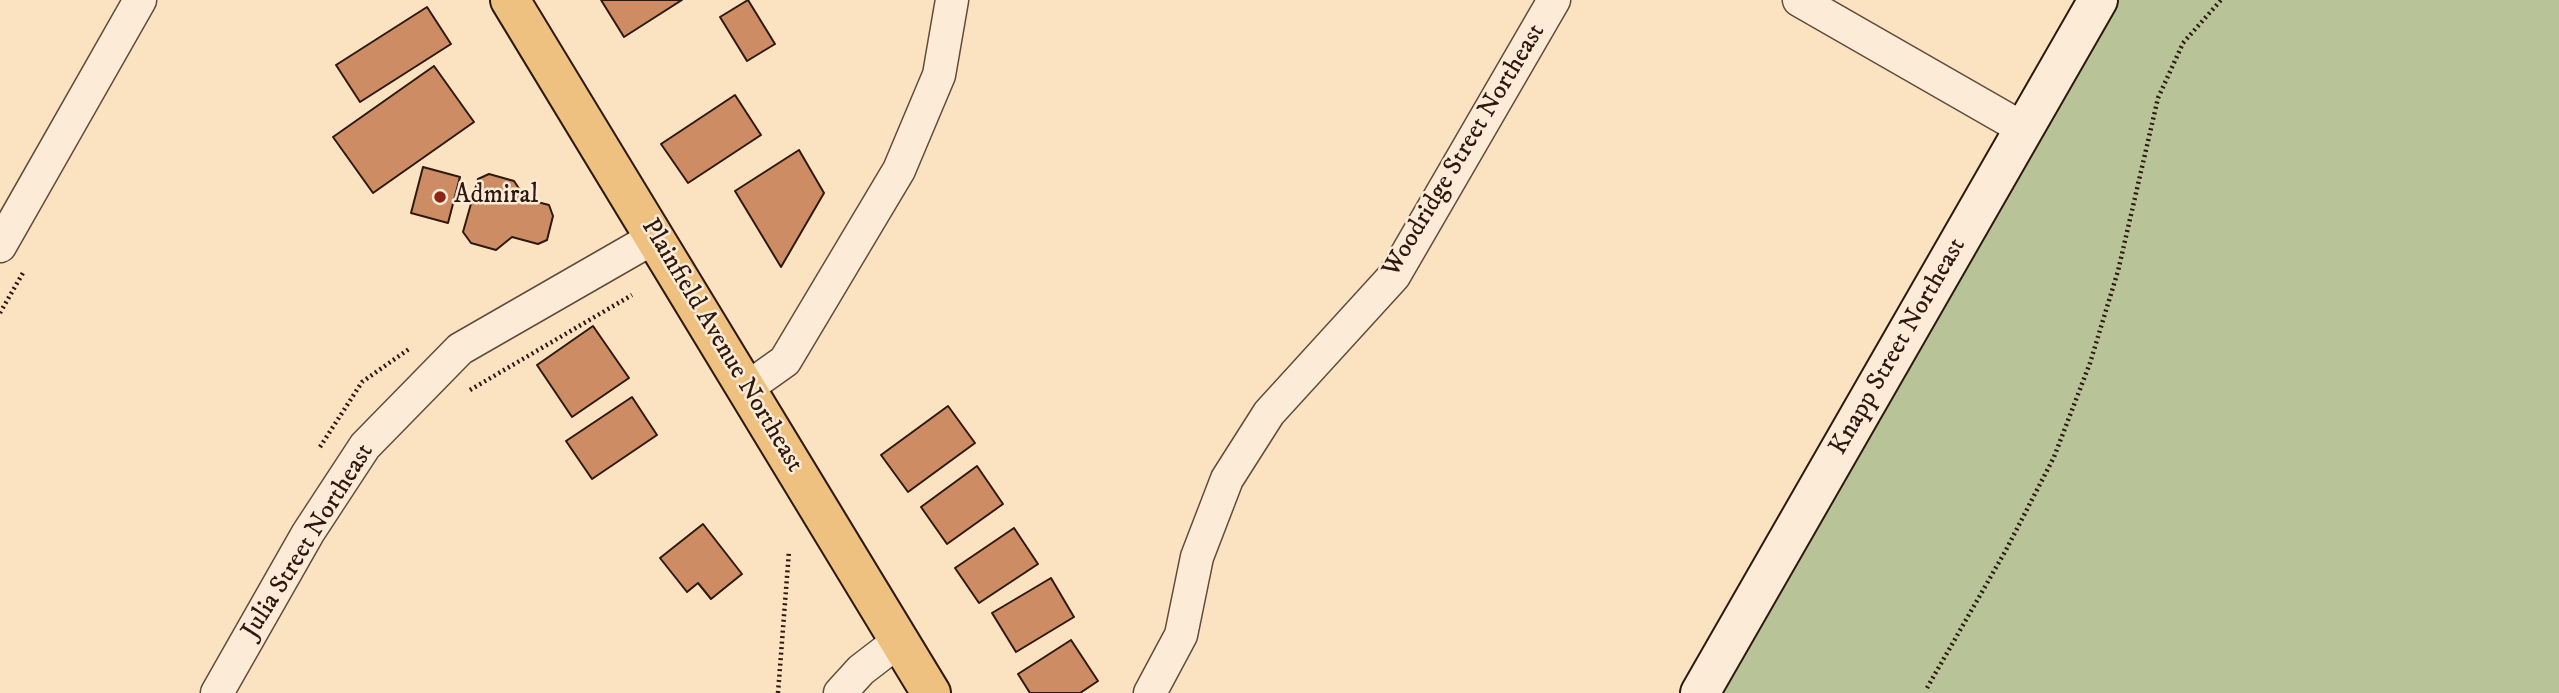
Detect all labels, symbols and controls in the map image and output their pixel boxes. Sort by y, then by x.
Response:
street label: Woodridge Street Northeast [1377,19,1553,283]
place label: Admiral [454,181,538,213]
marker: Admiral [432,189,448,205]
street label: Plainfield Avenue Northeast [633,214,809,478]
street label: Knapp Street Northeast [1824,233,1974,461]
street label: Julia Street Northeast [236,439,382,645]

